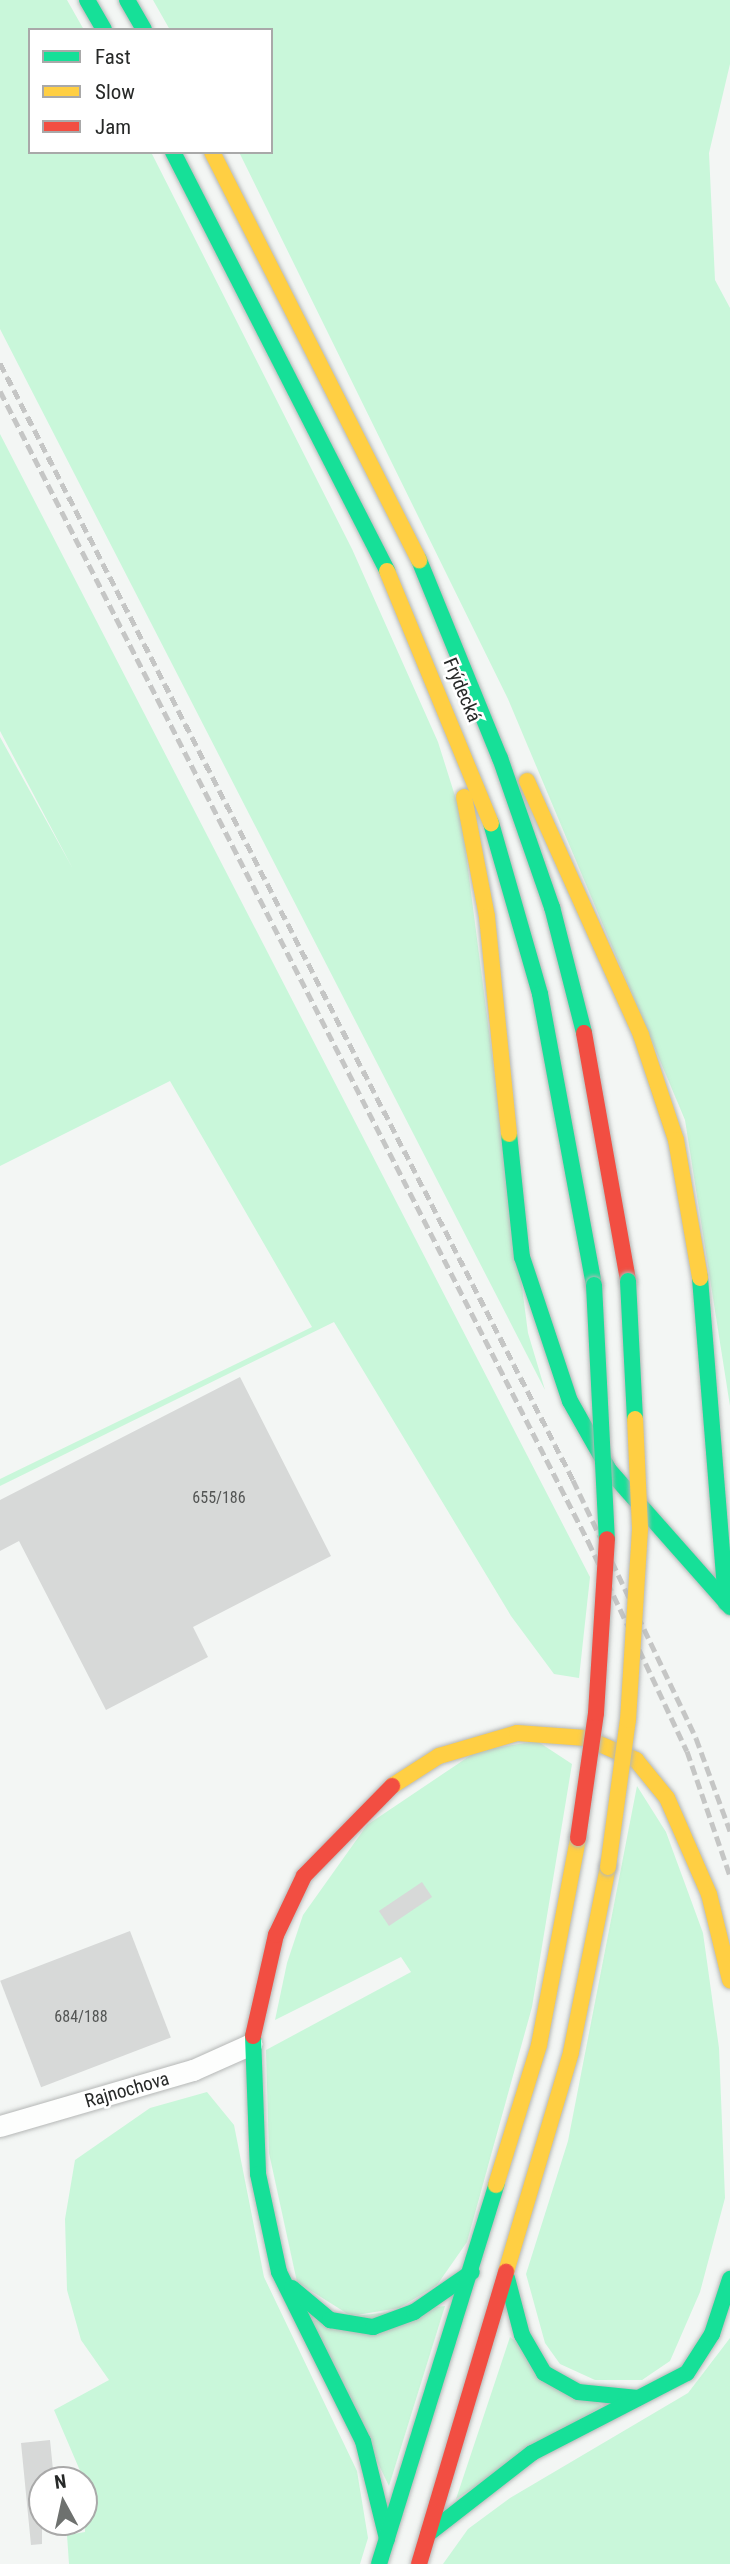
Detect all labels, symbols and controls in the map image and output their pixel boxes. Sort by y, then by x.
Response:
legend [28,28,273,154]
text: Fast [95,45,131,69]
text: Slow [95,80,135,104]
text: Jam [95,115,131,139]
street label: Frýdecká [438,655,486,725]
house number: 655/186 [192,1488,246,1508]
house number: 684/188 [54,2007,108,2027]
street label: Rajnochova [82,2067,172,2113]
north arrow [28,2466,98,2536]
text: N [53,2469,68,2494]

